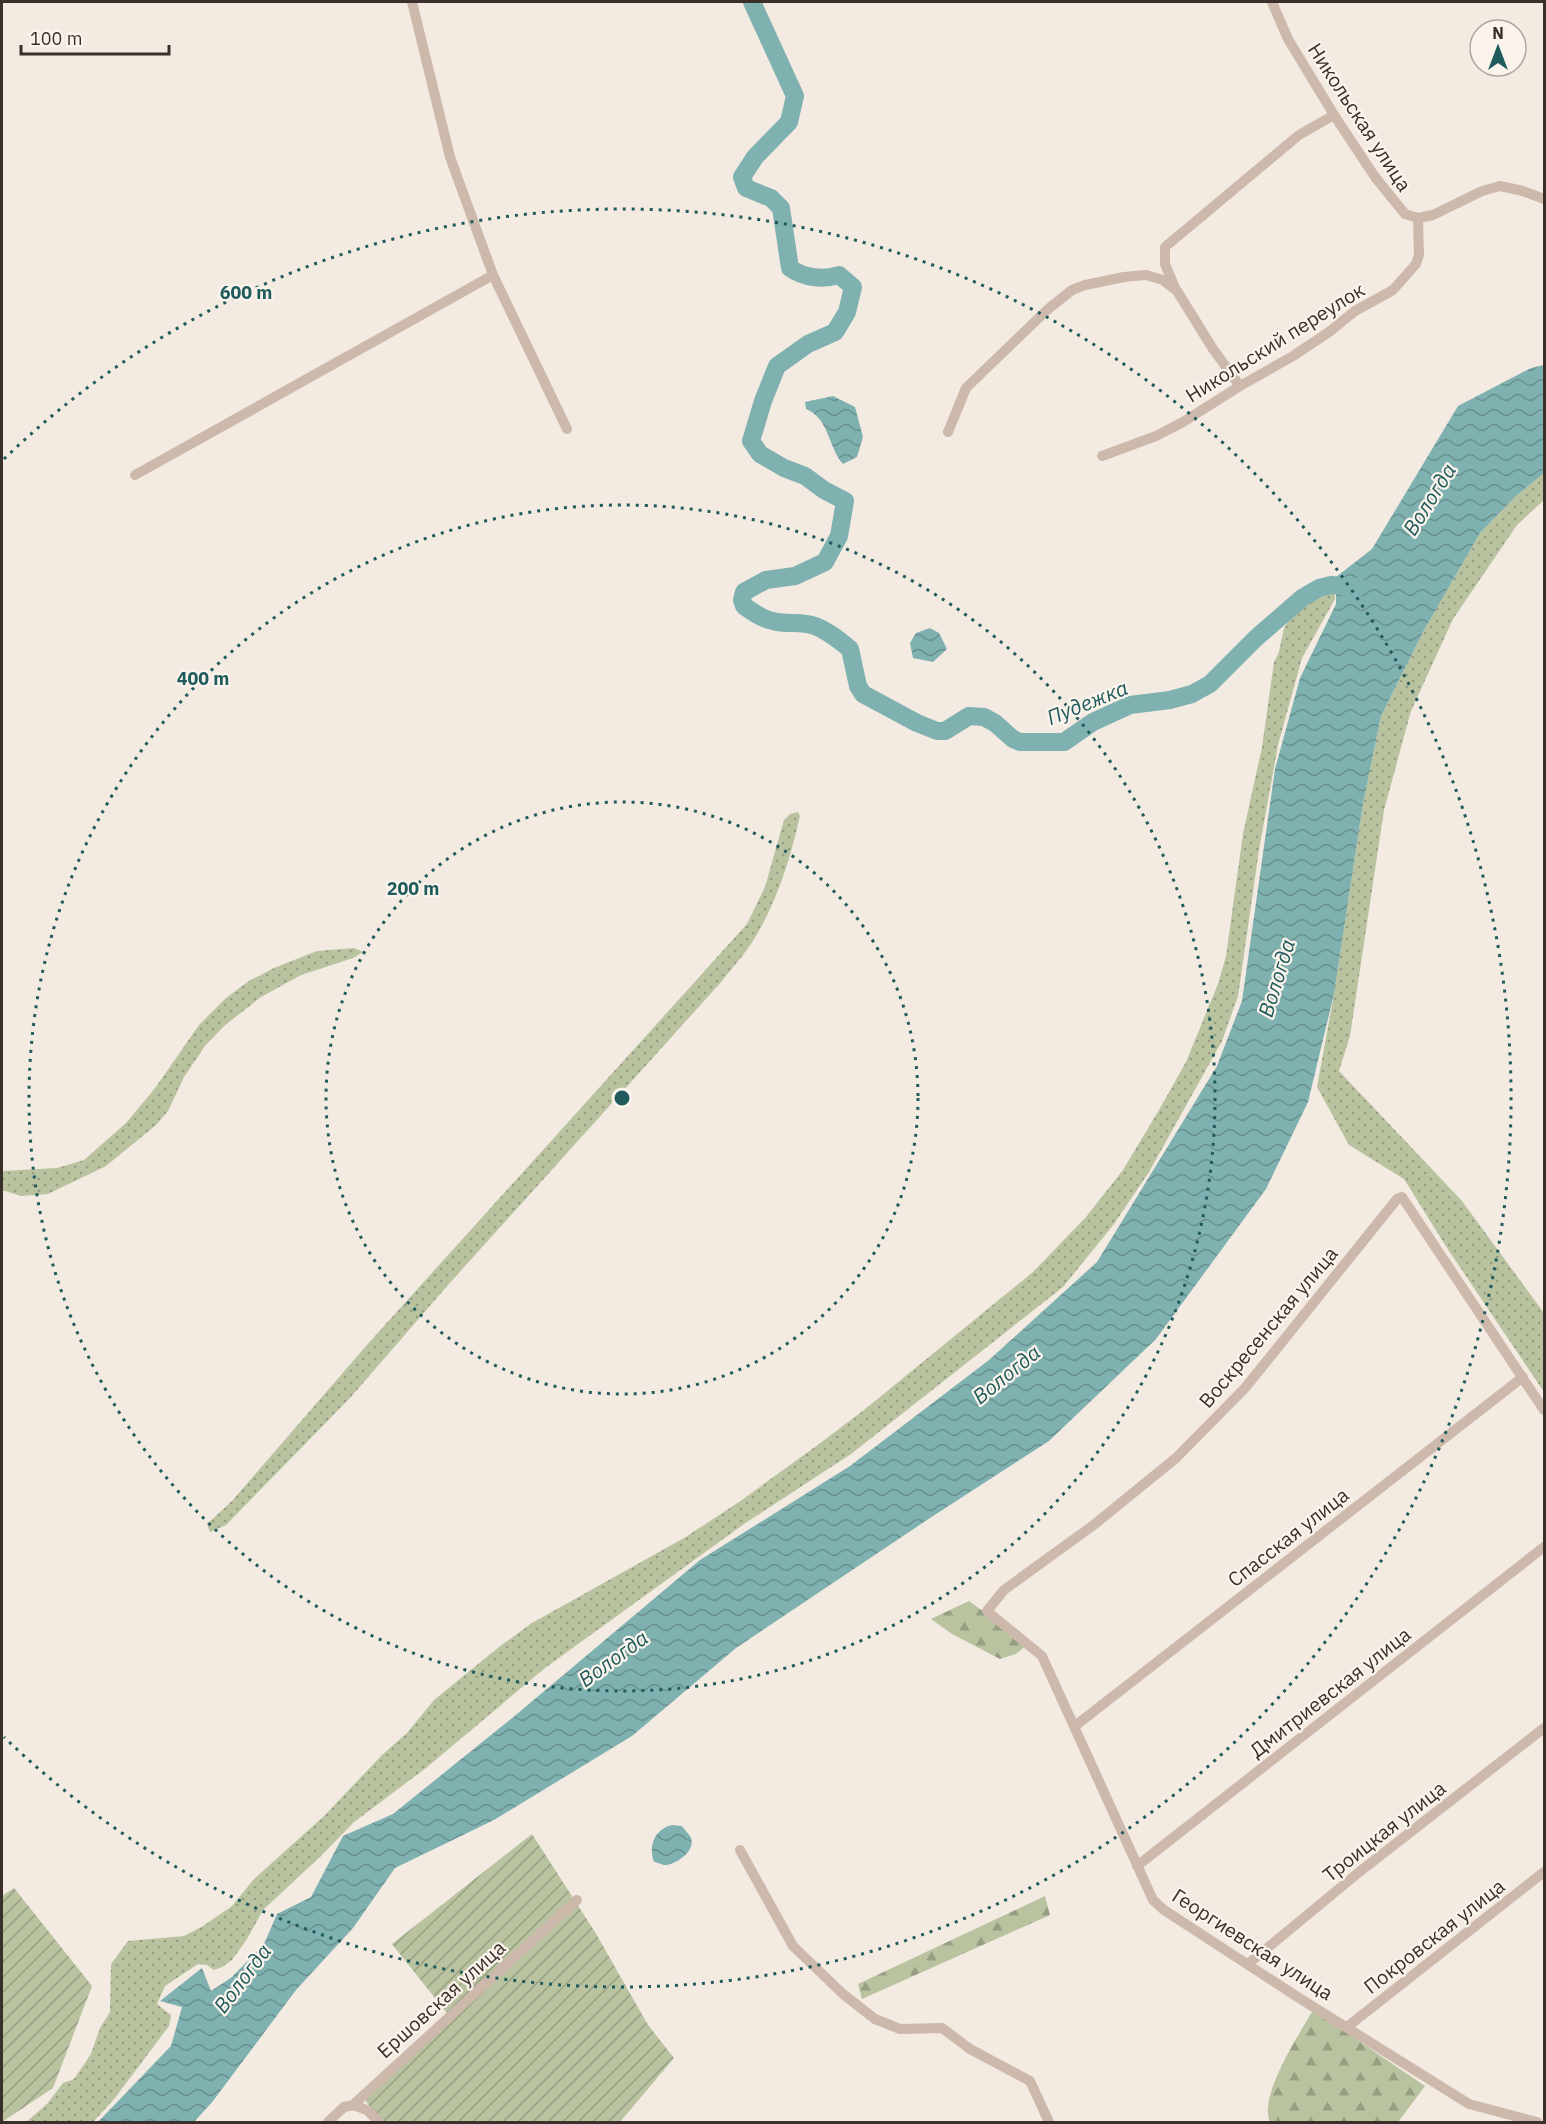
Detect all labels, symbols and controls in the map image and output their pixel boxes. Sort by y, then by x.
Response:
scale bar [21,18,170,56]
north arrow [1468,18,1528,78]
text: N [1492,23,1504,43]
text: 100 m [30,27,82,50]
street label: Никольская улица [1302,38,1418,197]
street label: Никольский переулок [1180,276,1370,408]
text: 600 m [220,281,272,304]
water label: Вологда [1396,458,1462,540]
text: 400 m [177,667,229,690]
water label: Пудежка [1042,673,1132,731]
text: 200 m [387,877,439,900]
water label: Вологда [1251,936,1301,1020]
centre of rings [612,1088,632,1108]
street label: Воскресенская улица [1192,1240,1344,1413]
water label: Вологда [966,1338,1046,1410]
street label: Спасская улица [1222,1481,1354,1593]
street label: Дмитриевская улица [1244,1620,1416,1763]
water label: Вологда [572,1623,654,1693]
street label: Троицкая улица [1317,1774,1451,1888]
street label: Покровская улица [1358,1872,1510,2000]
street label: Георгиевская улица [1167,1882,1339,2006]
street label: Ершовская улица [371,1934,511,2064]
water label: Вологда [207,1938,277,2018]

